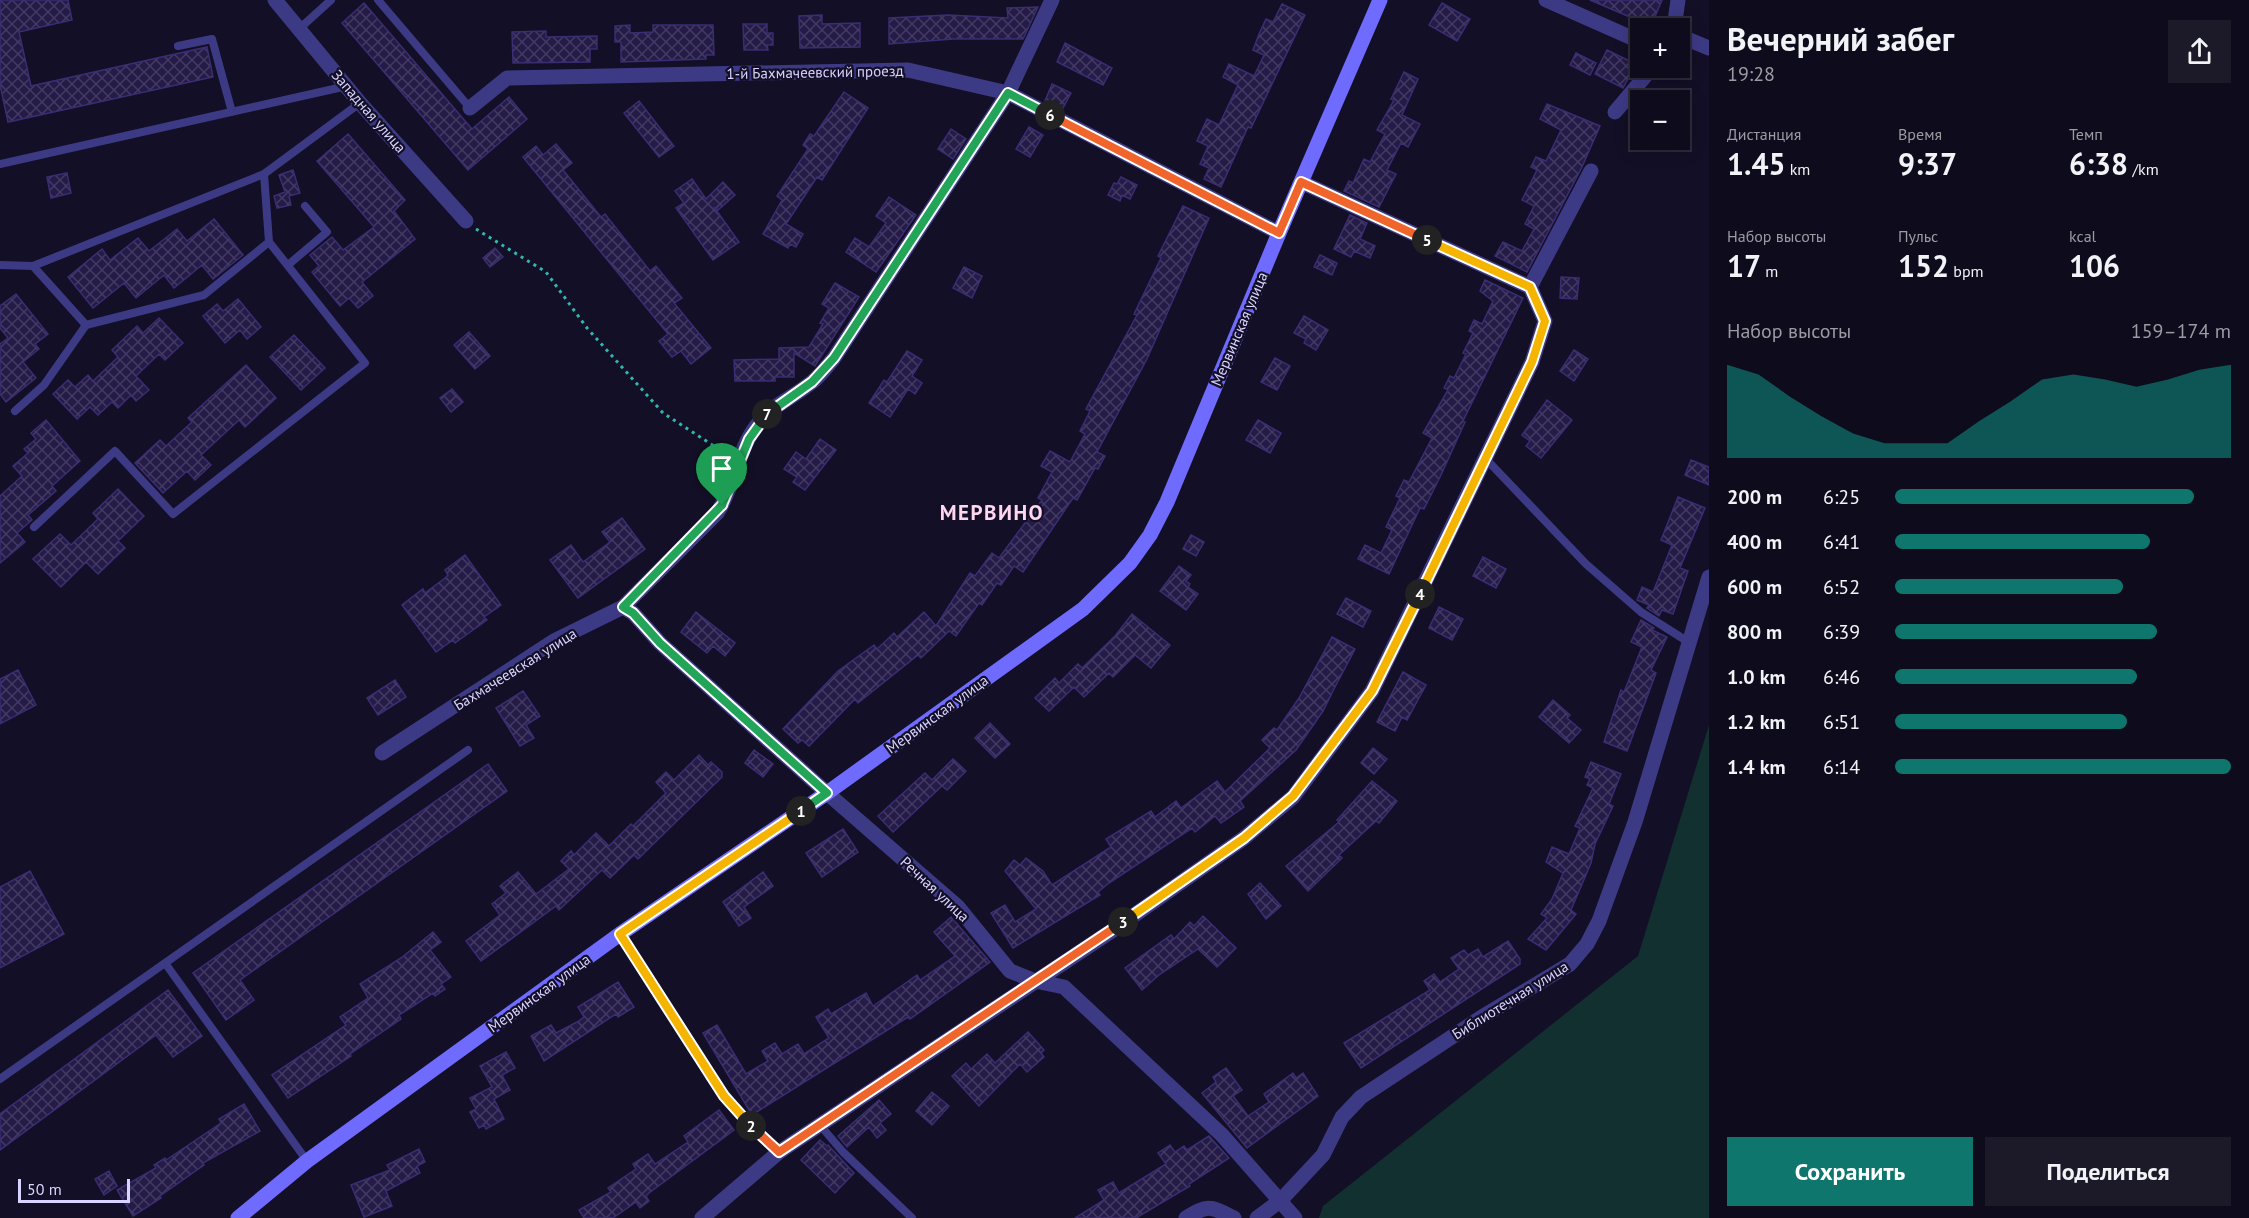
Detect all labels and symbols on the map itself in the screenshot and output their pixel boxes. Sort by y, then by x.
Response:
street label: 1-й Бахмачеевский проезд [726,61,904,83]
street label: Западная улица [328,66,410,156]
pin: 6 [1035,100,1065,130]
pin: 5 [1412,225,1442,255]
street label: Мервинская улица [1206,269,1272,389]
pin: 7 [752,399,782,429]
pin [696,443,747,505]
district label: МЕРВИНО [940,499,1044,526]
pin: 4 [1405,579,1435,609]
street label: Бахмачеевская улица [450,624,580,714]
street label: Мервинская улица [882,670,992,758]
pin: 1 [786,796,816,826]
street label: Речная улица [896,852,974,926]
pin: 3 [1108,907,1138,937]
street label: Мервинская улица [484,949,594,1037]
street label: Библиотечная улица [1448,957,1572,1043]
pin: 2 [736,1111,766,1141]
scale bar [18,1176,130,1204]

